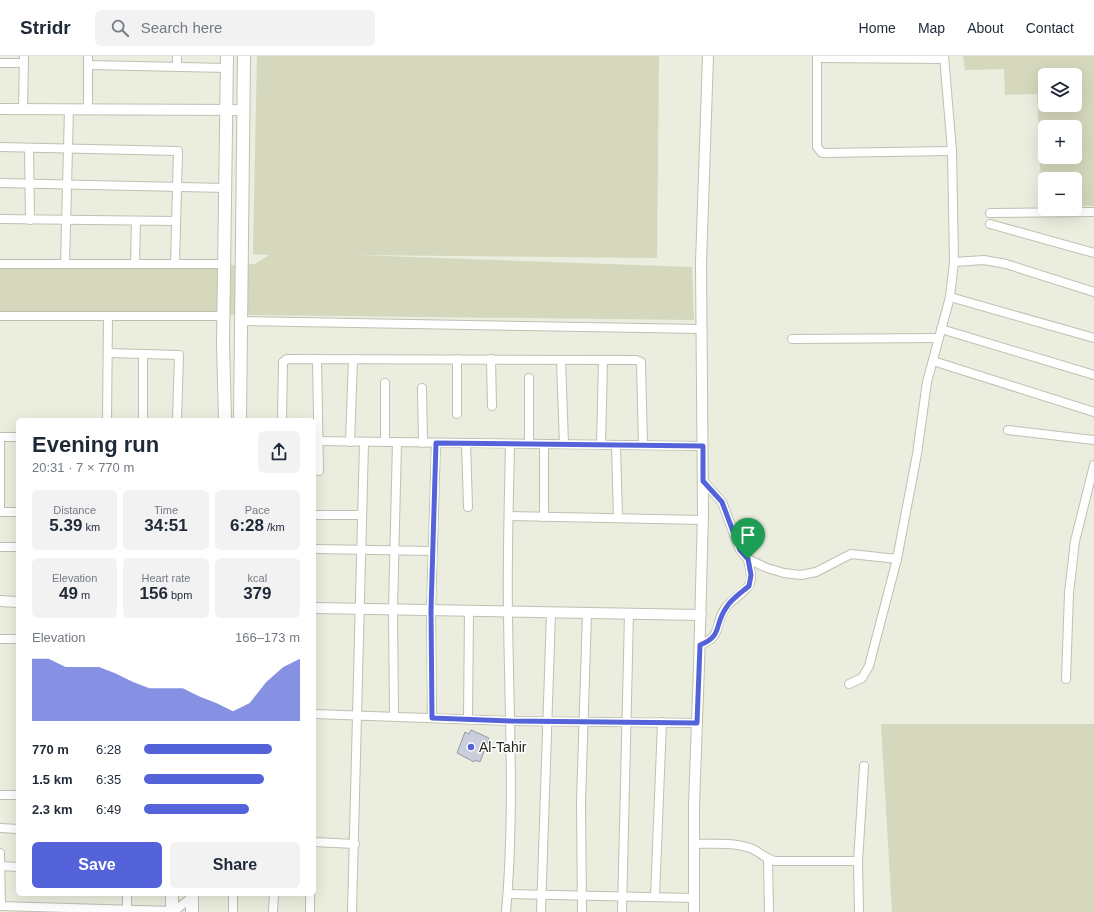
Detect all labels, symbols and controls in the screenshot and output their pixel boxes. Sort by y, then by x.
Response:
search box [95,10,375,46]
text: Stridr [20,17,71,38]
icon: search [109,17,131,39]
text: Search here [141,19,222,36]
text: Home [859,20,896,36]
text: Map [918,20,945,36]
text: About [967,20,1004,36]
text: Contact [1026,20,1074,36]
map controls [1038,68,1082,216]
button: layers [1038,68,1082,112]
button: + [1038,120,1082,164]
button: − [1038,172,1082,216]
button: share [258,431,300,473]
text: Evening run [32,432,159,457]
text: 20:31 · 7 × 770 m [32,460,134,475]
text: Distance [53,504,96,516]
text: Time [154,504,178,516]
text: Pace [245,504,270,516]
text: 5.39 [49,516,82,535]
text: 34:51 [144,516,188,535]
text: 6:28 [230,516,264,535]
pin [731,518,765,559]
text: km [82,521,100,533]
text: /km [264,521,285,533]
icon: arrive [737,524,759,546]
text: Elevation [52,572,97,584]
text: Heart rate [142,572,190,584]
text: kcal [248,572,267,584]
text: 49 [59,584,78,603]
text: 156 [140,584,168,603]
text: 379 [243,584,272,603]
text: m [78,589,90,601]
text: bpm [168,589,192,601]
text: Elevation [32,630,85,645]
text: 166–173 m [235,630,300,645]
place label: Al-Tahir [479,739,527,755]
text: 770 m [32,742,69,757]
text: 6:28 [96,742,121,757]
marker: Al-Tahir [466,742,476,752]
text: 1.5 km [32,772,72,787]
text: 6:35 [96,772,121,787]
text: 2.3 km [32,802,72,817]
text: 6:49 [96,802,121,817]
button: Save [32,842,162,888]
button: Share [170,842,300,888]

